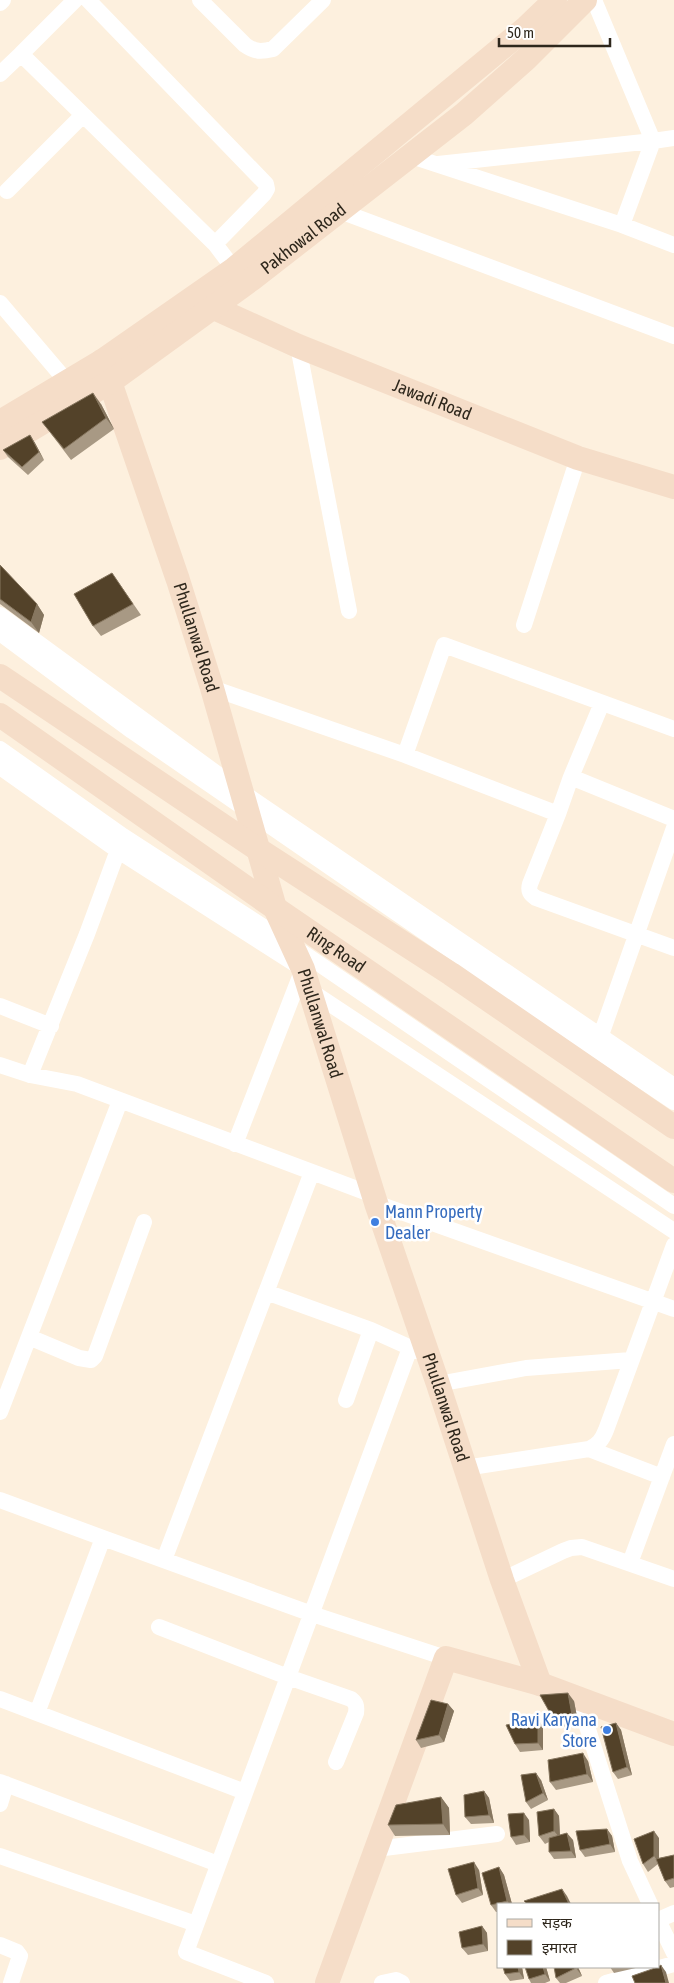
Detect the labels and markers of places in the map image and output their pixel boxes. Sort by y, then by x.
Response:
place label: Mann Property Dealer [385,1201,482,1243]
marker: Mann Property Dealer [369,1216,381,1228]
place label: Ravi Karyana Store [511,1709,597,1751]
marker: Ravi Karyana Store [601,1724,613,1736]

